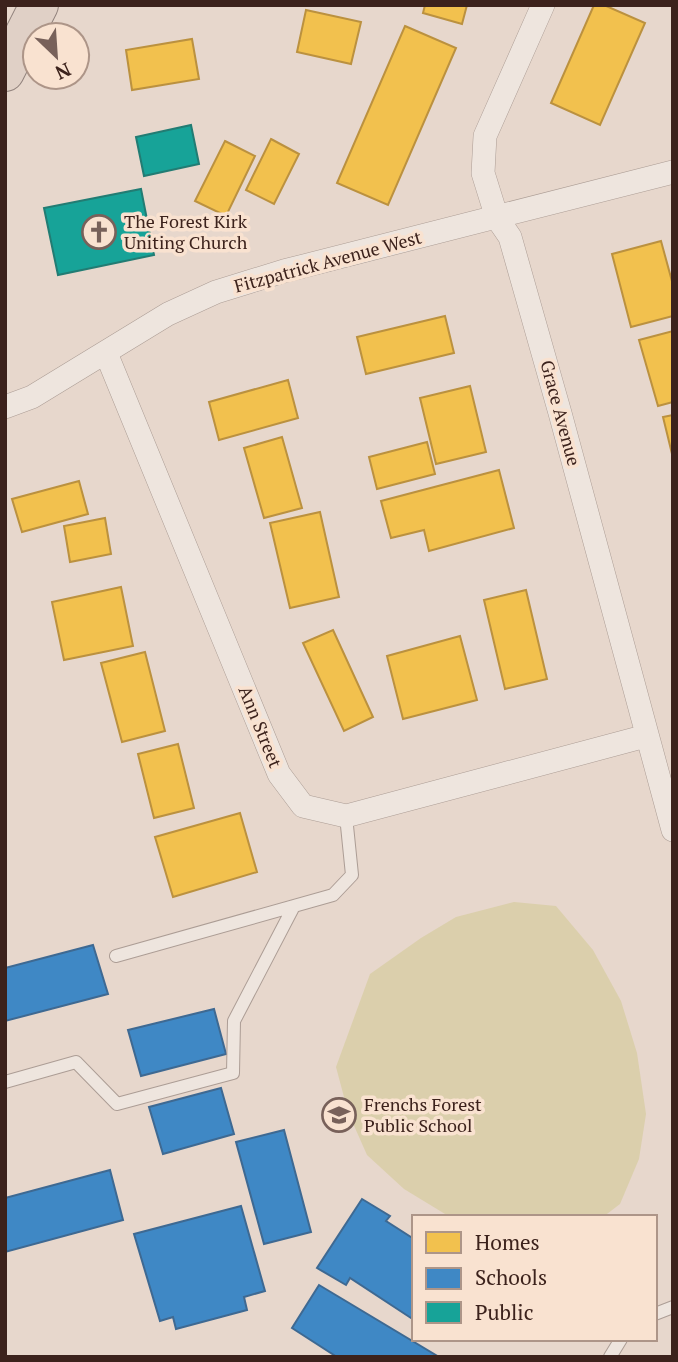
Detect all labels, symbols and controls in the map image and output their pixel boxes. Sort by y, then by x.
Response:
north arrow [21,21,91,91]
text: N [51,57,75,86]
place label: The Forest Kirk Uniting Church [124,209,248,254]
church icon: The Forest Kirk Uniting Church [80,213,118,251]
street label: Fitzpatrick Avenue West [231,224,424,298]
street label: Grace Avenue [535,357,587,468]
street label: Ann Street [234,682,288,771]
place label: Frenchs Forest Public School [364,1092,482,1137]
school or university icon: Frenchs Forest Public School [320,1096,358,1134]
legend [412,1215,657,1341]
text: Homes [475,1228,540,1256]
text: Schools [475,1263,547,1291]
text: Public [475,1298,533,1326]

